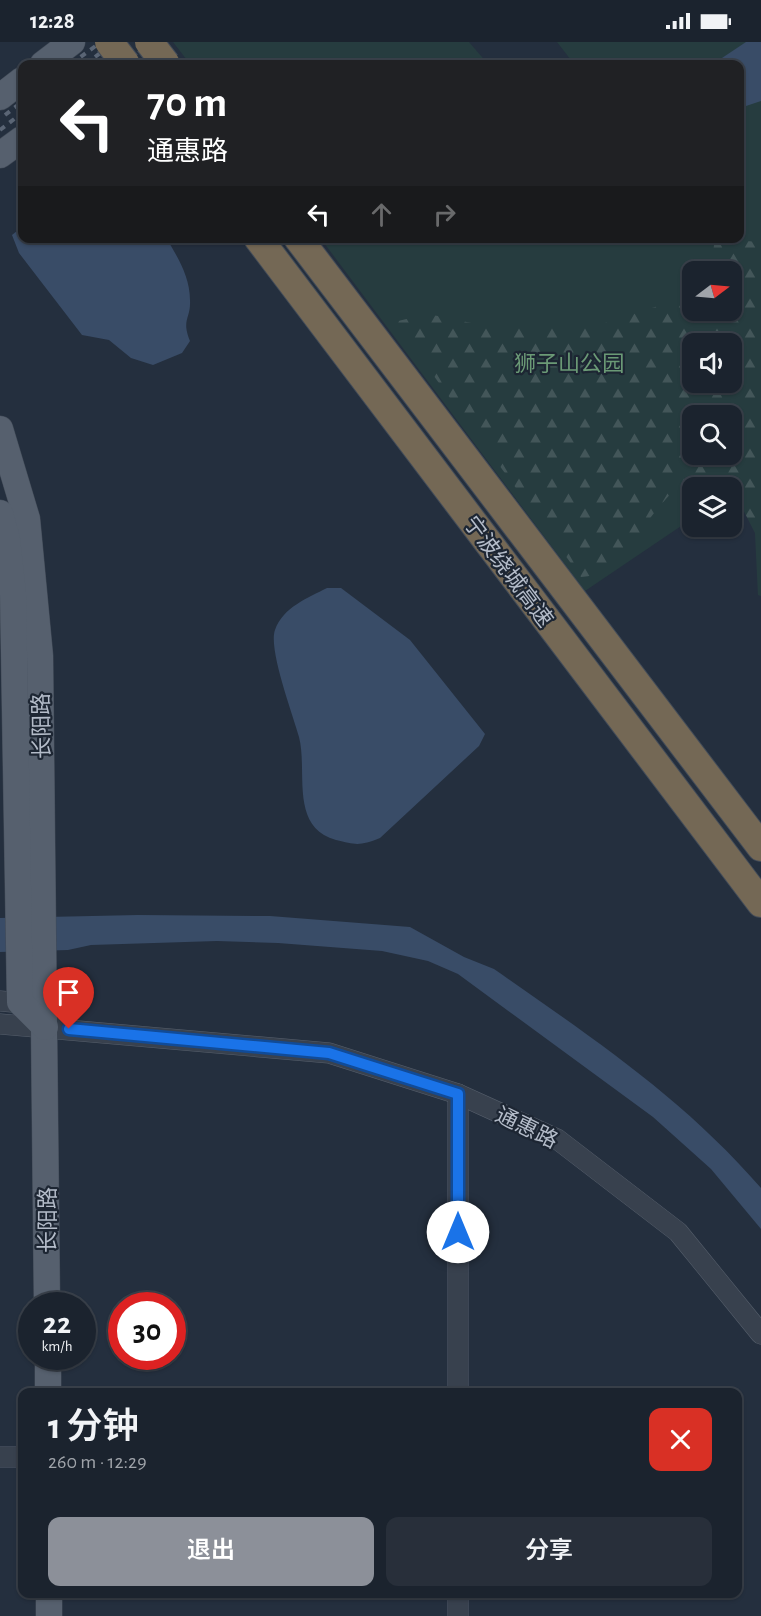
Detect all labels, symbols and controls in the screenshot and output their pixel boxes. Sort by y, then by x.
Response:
text: 12:28 [30,10,75,32]
text: 70 m [147,82,227,124]
icon: left [48,84,126,162]
text: 通惠路 [147,138,228,165]
icon: left [302,198,335,231]
icon: ahead [365,198,398,231]
icon: right [428,198,461,231]
north arrow [682,261,742,321]
map controls [682,261,742,537]
button: sound [682,333,742,393]
park label: 狮子山公园 [514,352,624,375]
button: search [682,405,742,465]
button: layers [682,477,742,537]
street label: 宁波绕城高速 [460,512,558,631]
street label: 长阳路 [29,693,54,759]
pin [43,967,94,1029]
icon: arrive [52,976,85,1009]
street label: 通惠路 [492,1103,561,1152]
street label: 长阳路 [36,1187,59,1253]
position arrow [426,1200,490,1264]
speed limit sign: 30 [108,1292,186,1370]
text: 22 [43,1309,71,1339]
text: km/h [42,1339,72,1354]
button: close [649,1408,712,1471]
text: 1 分钟 [48,1409,138,1445]
text: 260 m · 12:29 [48,1452,147,1472]
button: 退出 [48,1517,374,1586]
button: 分享 [386,1517,712,1586]

